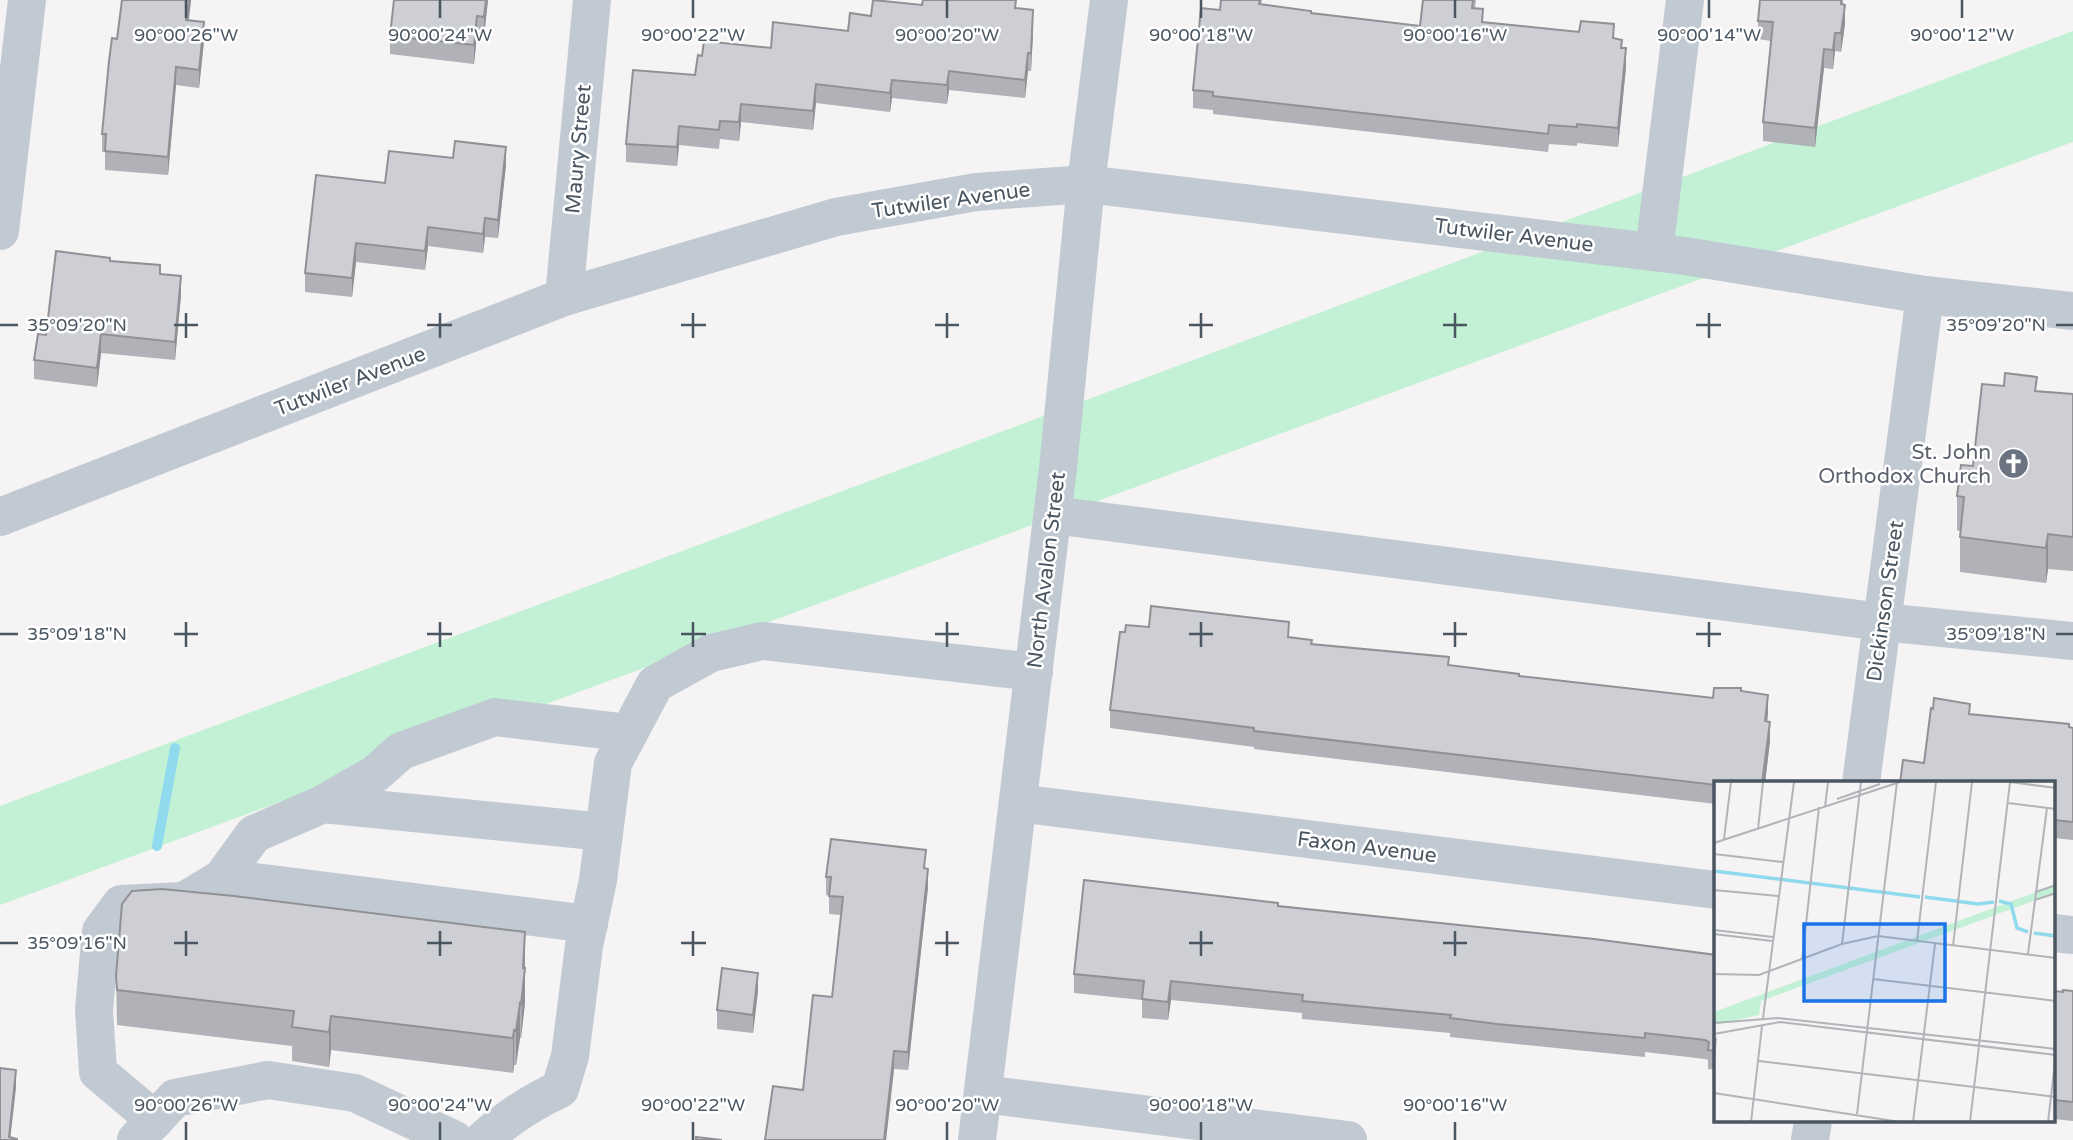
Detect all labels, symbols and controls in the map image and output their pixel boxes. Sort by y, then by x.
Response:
text: 90°00'26"W [134,24,238,46]
text: 90°00'24"W [388,24,492,46]
text: 90°00'22"W [641,24,745,46]
text: 90°00'20"W [895,24,999,46]
text: 90°00'18"W [1149,24,1253,46]
text: 90°00'16"W [1403,24,1507,46]
text: 90°00'14"W [1657,24,1761,46]
text: 90°00'12"W [1910,24,2014,46]
street label: Maury Street [560,83,597,215]
street label: Tutwiler Avenue [870,177,1032,224]
street label: Tutwiler Avenue [1433,213,1595,258]
text: 35°09'20"N [27,314,127,336]
text: 35°09'20"N [1946,314,2046,336]
street label: Tutwiler Avenue [271,341,429,422]
place label: St. John Orthodox Church [1818,440,1991,489]
church icon: St. John Orthodox Church [1997,447,2031,481]
street label: North Avalon Street [1022,470,1071,670]
street label: Dickinson Street [1862,519,1909,683]
text: 35°09'18"N [27,623,127,645]
text: 35°09'18"N [1946,623,2046,645]
inset map [1714,781,2056,1122]
street label: Faxon Avenue [1296,827,1438,868]
text: 35°09'16"N [27,932,127,954]
text: 90°00'26"W [134,1094,238,1116]
text: 90°00'24"W [388,1094,492,1116]
text: 90°00'22"W [641,1094,745,1116]
text: 90°00'20"W [895,1094,999,1116]
text: 90°00'18"W [1149,1094,1253,1116]
text: 90°00'16"W [1403,1094,1507,1116]

